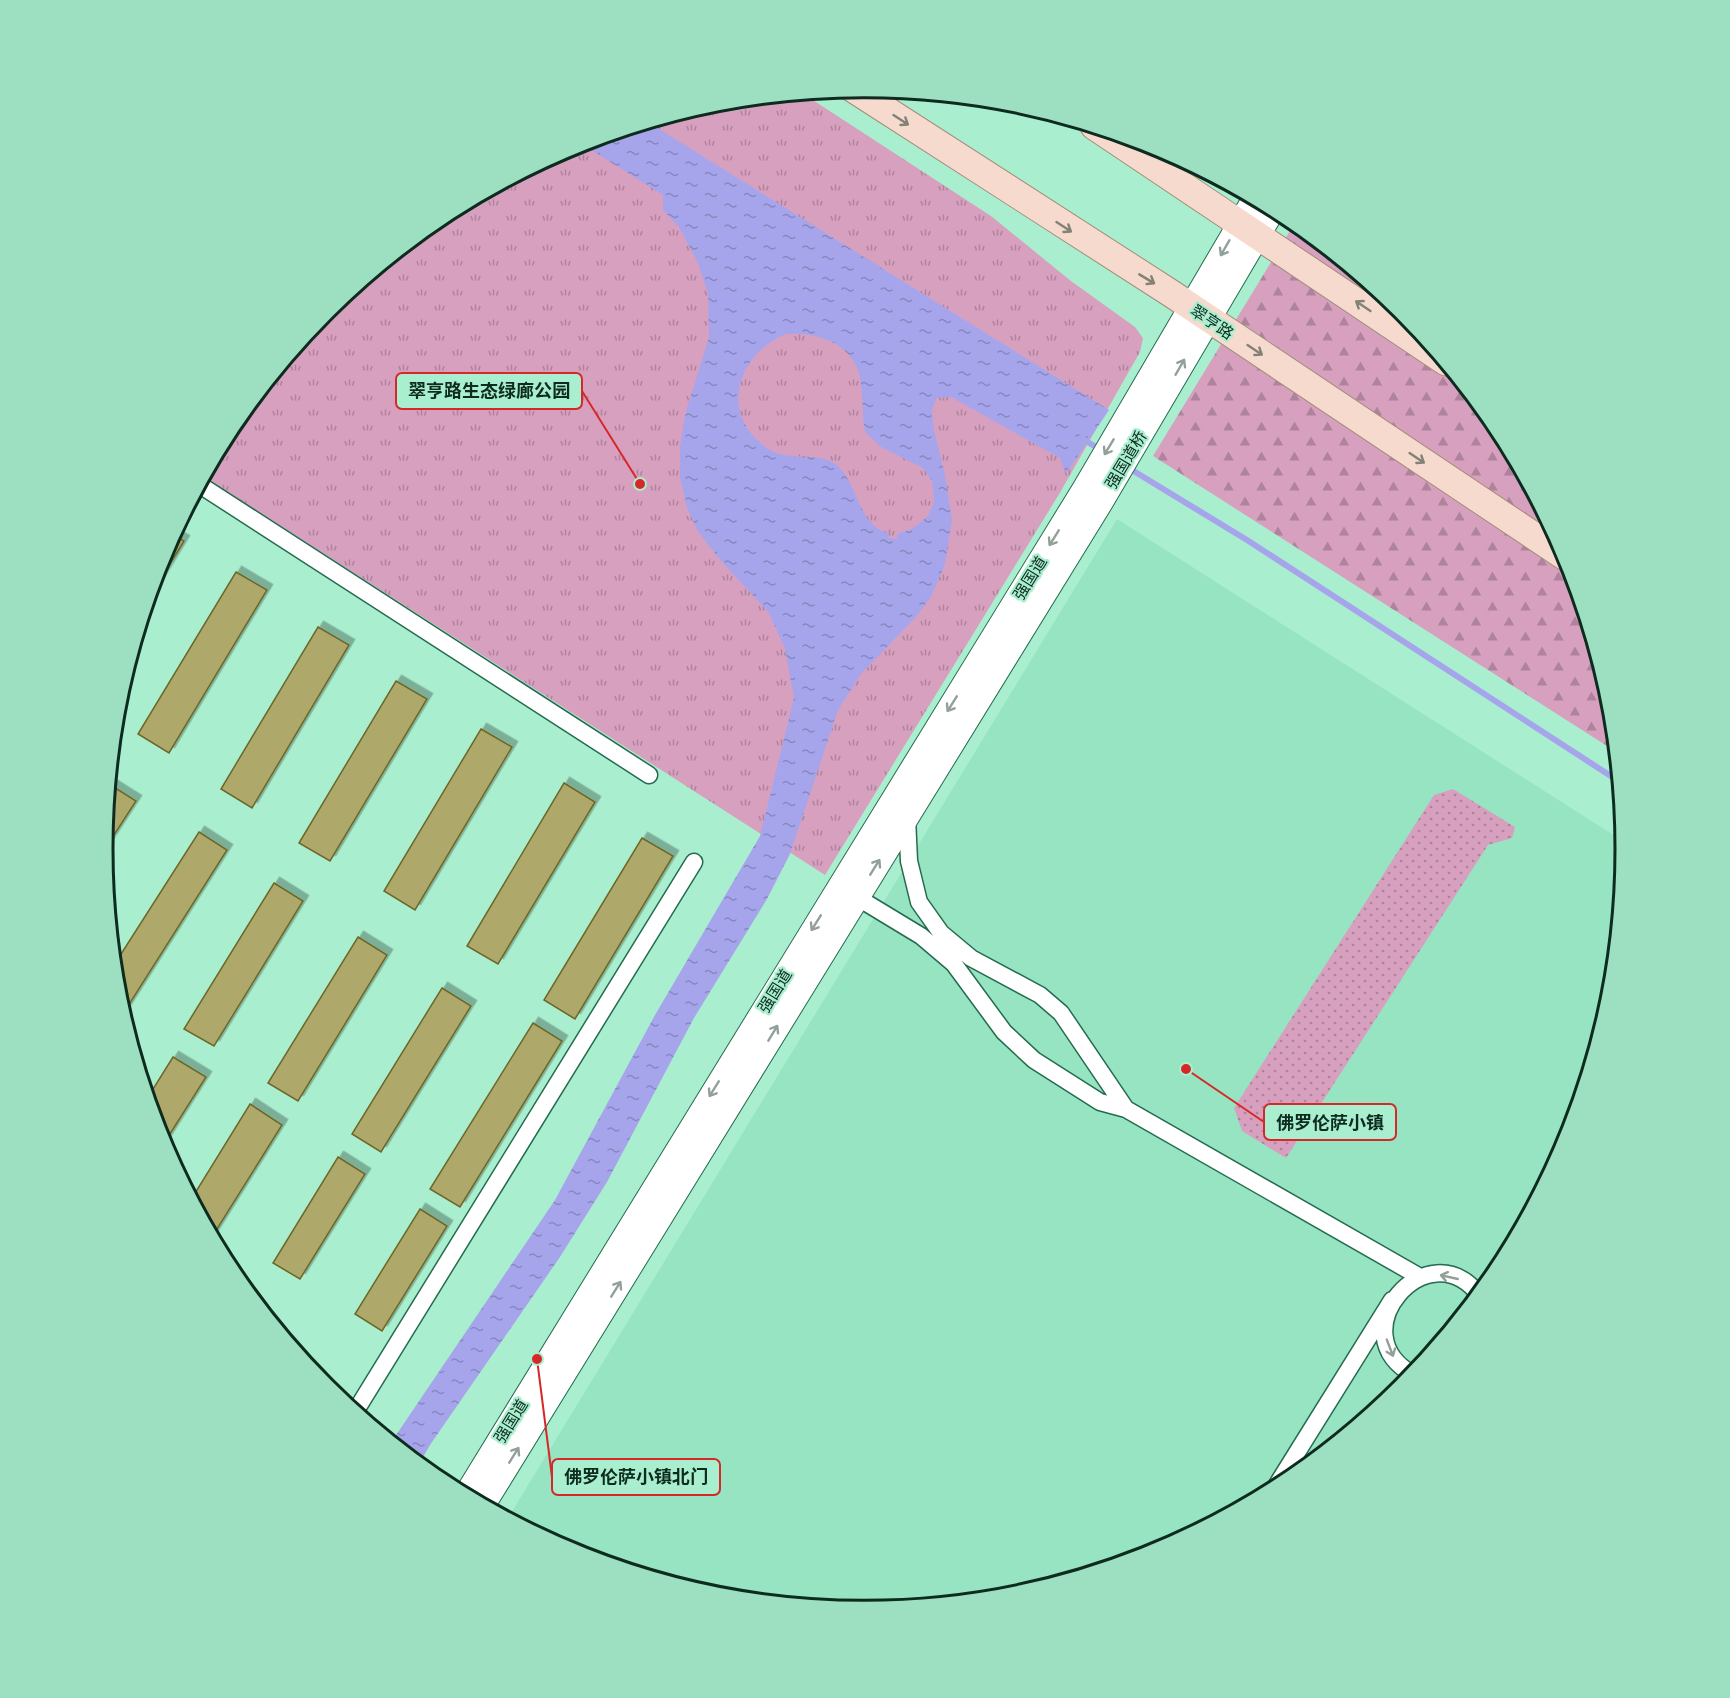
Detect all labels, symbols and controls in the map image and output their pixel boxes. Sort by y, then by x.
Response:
one-way arrow [892,114,909,126]
one-way arrow [1056,220,1073,233]
one-way arrow [1219,239,1231,256]
one-way arrow [1138,273,1155,285]
street label: 翠亨路 [1186,299,1238,345]
one-way arrow [1355,299,1372,311]
one-way arrow [1246,344,1263,356]
one-way arrow [1175,359,1187,376]
callout: 翠亨路生态绿廊公园 [396,373,582,409]
text: 翠亨路生态绿廊公园 [408,378,570,403]
street label: 强国道桥 [1100,427,1152,493]
one-way arrow [1103,438,1115,455]
one-way arrow [1409,452,1426,465]
one-way arrow [1048,529,1060,546]
street label: 强国道 [1008,552,1052,604]
one-way arrow [945,695,958,712]
one-way arrow [870,859,882,876]
one-way arrow [810,914,822,931]
street label: 强国道 [753,965,797,1017]
one-way arrow [768,1025,780,1042]
one-way arrow [708,1080,720,1097]
callout: 佛罗伦萨小镇 [1264,1104,1396,1140]
text: 佛罗伦萨小镇 [1276,1110,1384,1135]
one-way arrow [1439,1270,1458,1282]
one-way arrow [611,1281,623,1298]
one-way arrow [1386,1339,1397,1357]
street label: 强国道 [489,1395,533,1447]
one-way arrow [508,1447,520,1464]
callout: 佛罗伦萨小镇北门 [552,1459,720,1495]
text: 佛罗伦萨小镇北门 [564,1464,708,1489]

